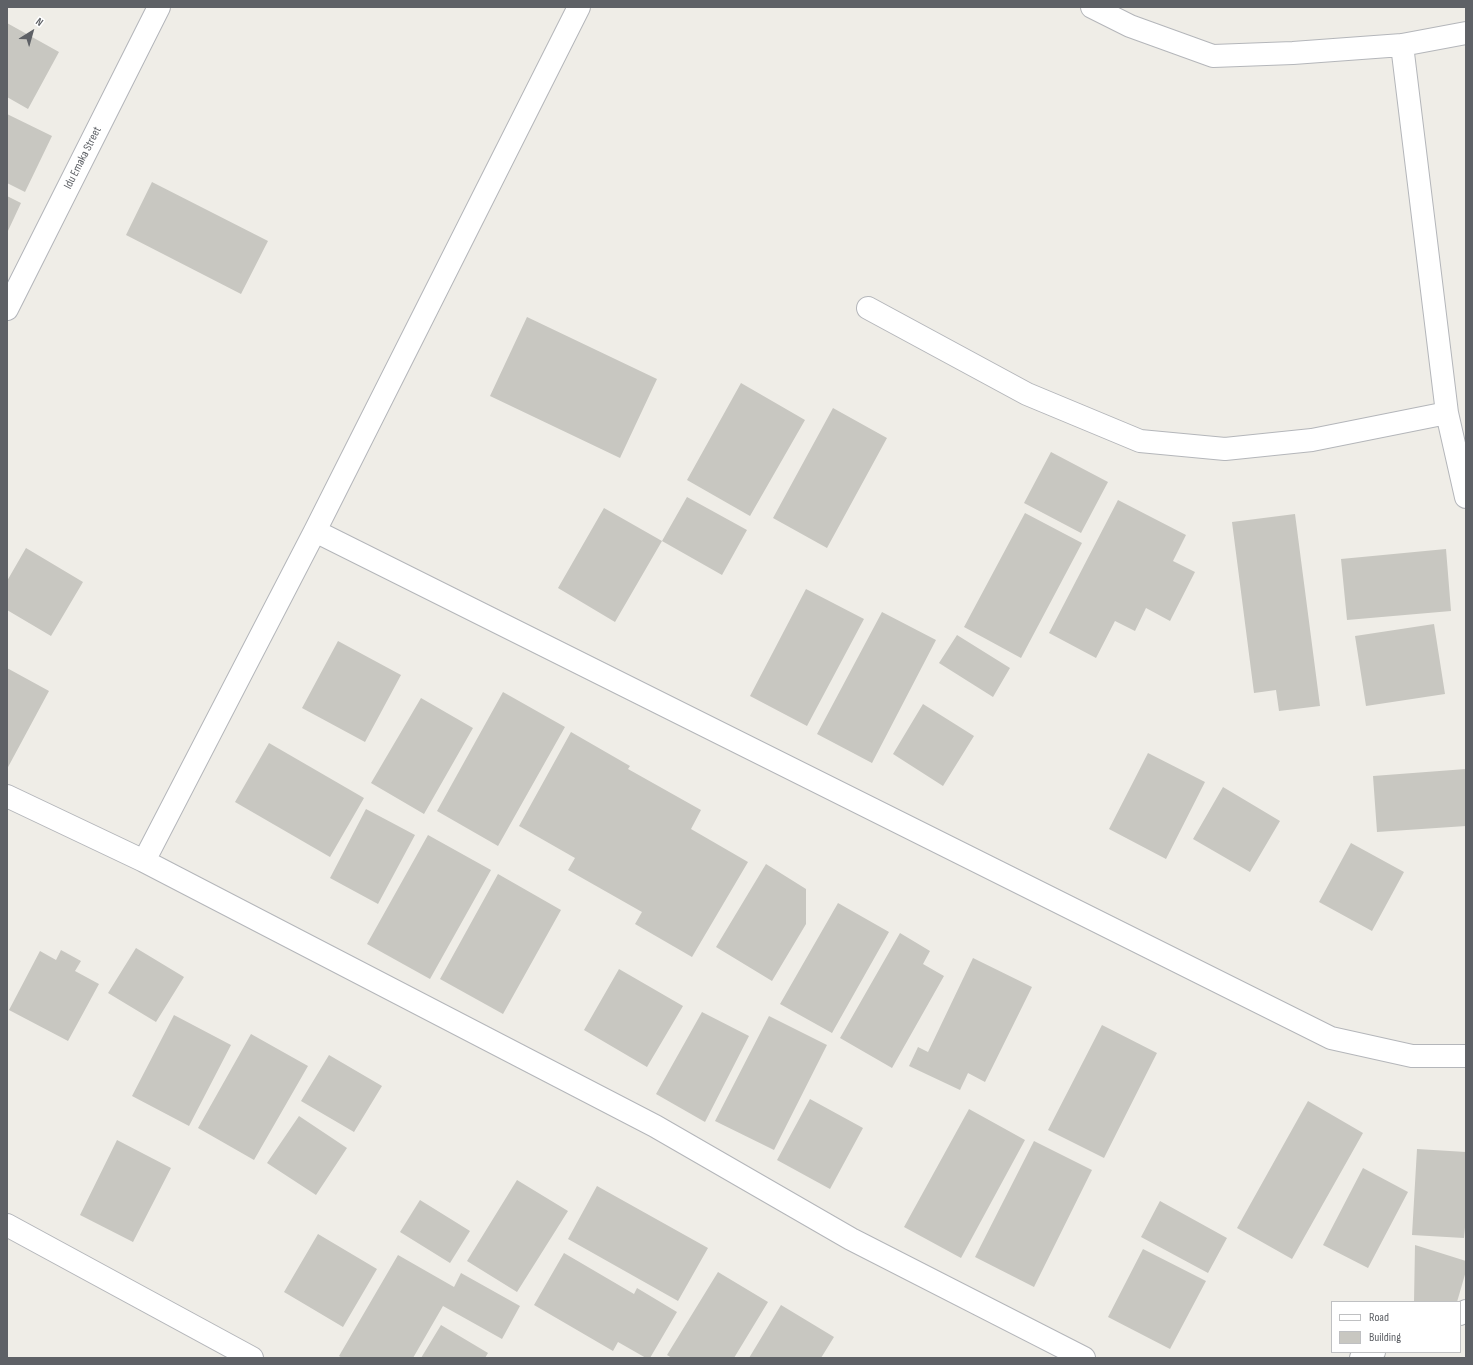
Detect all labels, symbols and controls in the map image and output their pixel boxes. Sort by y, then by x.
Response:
north arrow [12,12,52,52]
text: N [33,15,46,29]
street label: Idu Emaka Street [61,124,105,192]
legend [1331,1301,1461,1353]
text: Road [1369,1310,1389,1325]
text: Building [1369,1330,1401,1345]

